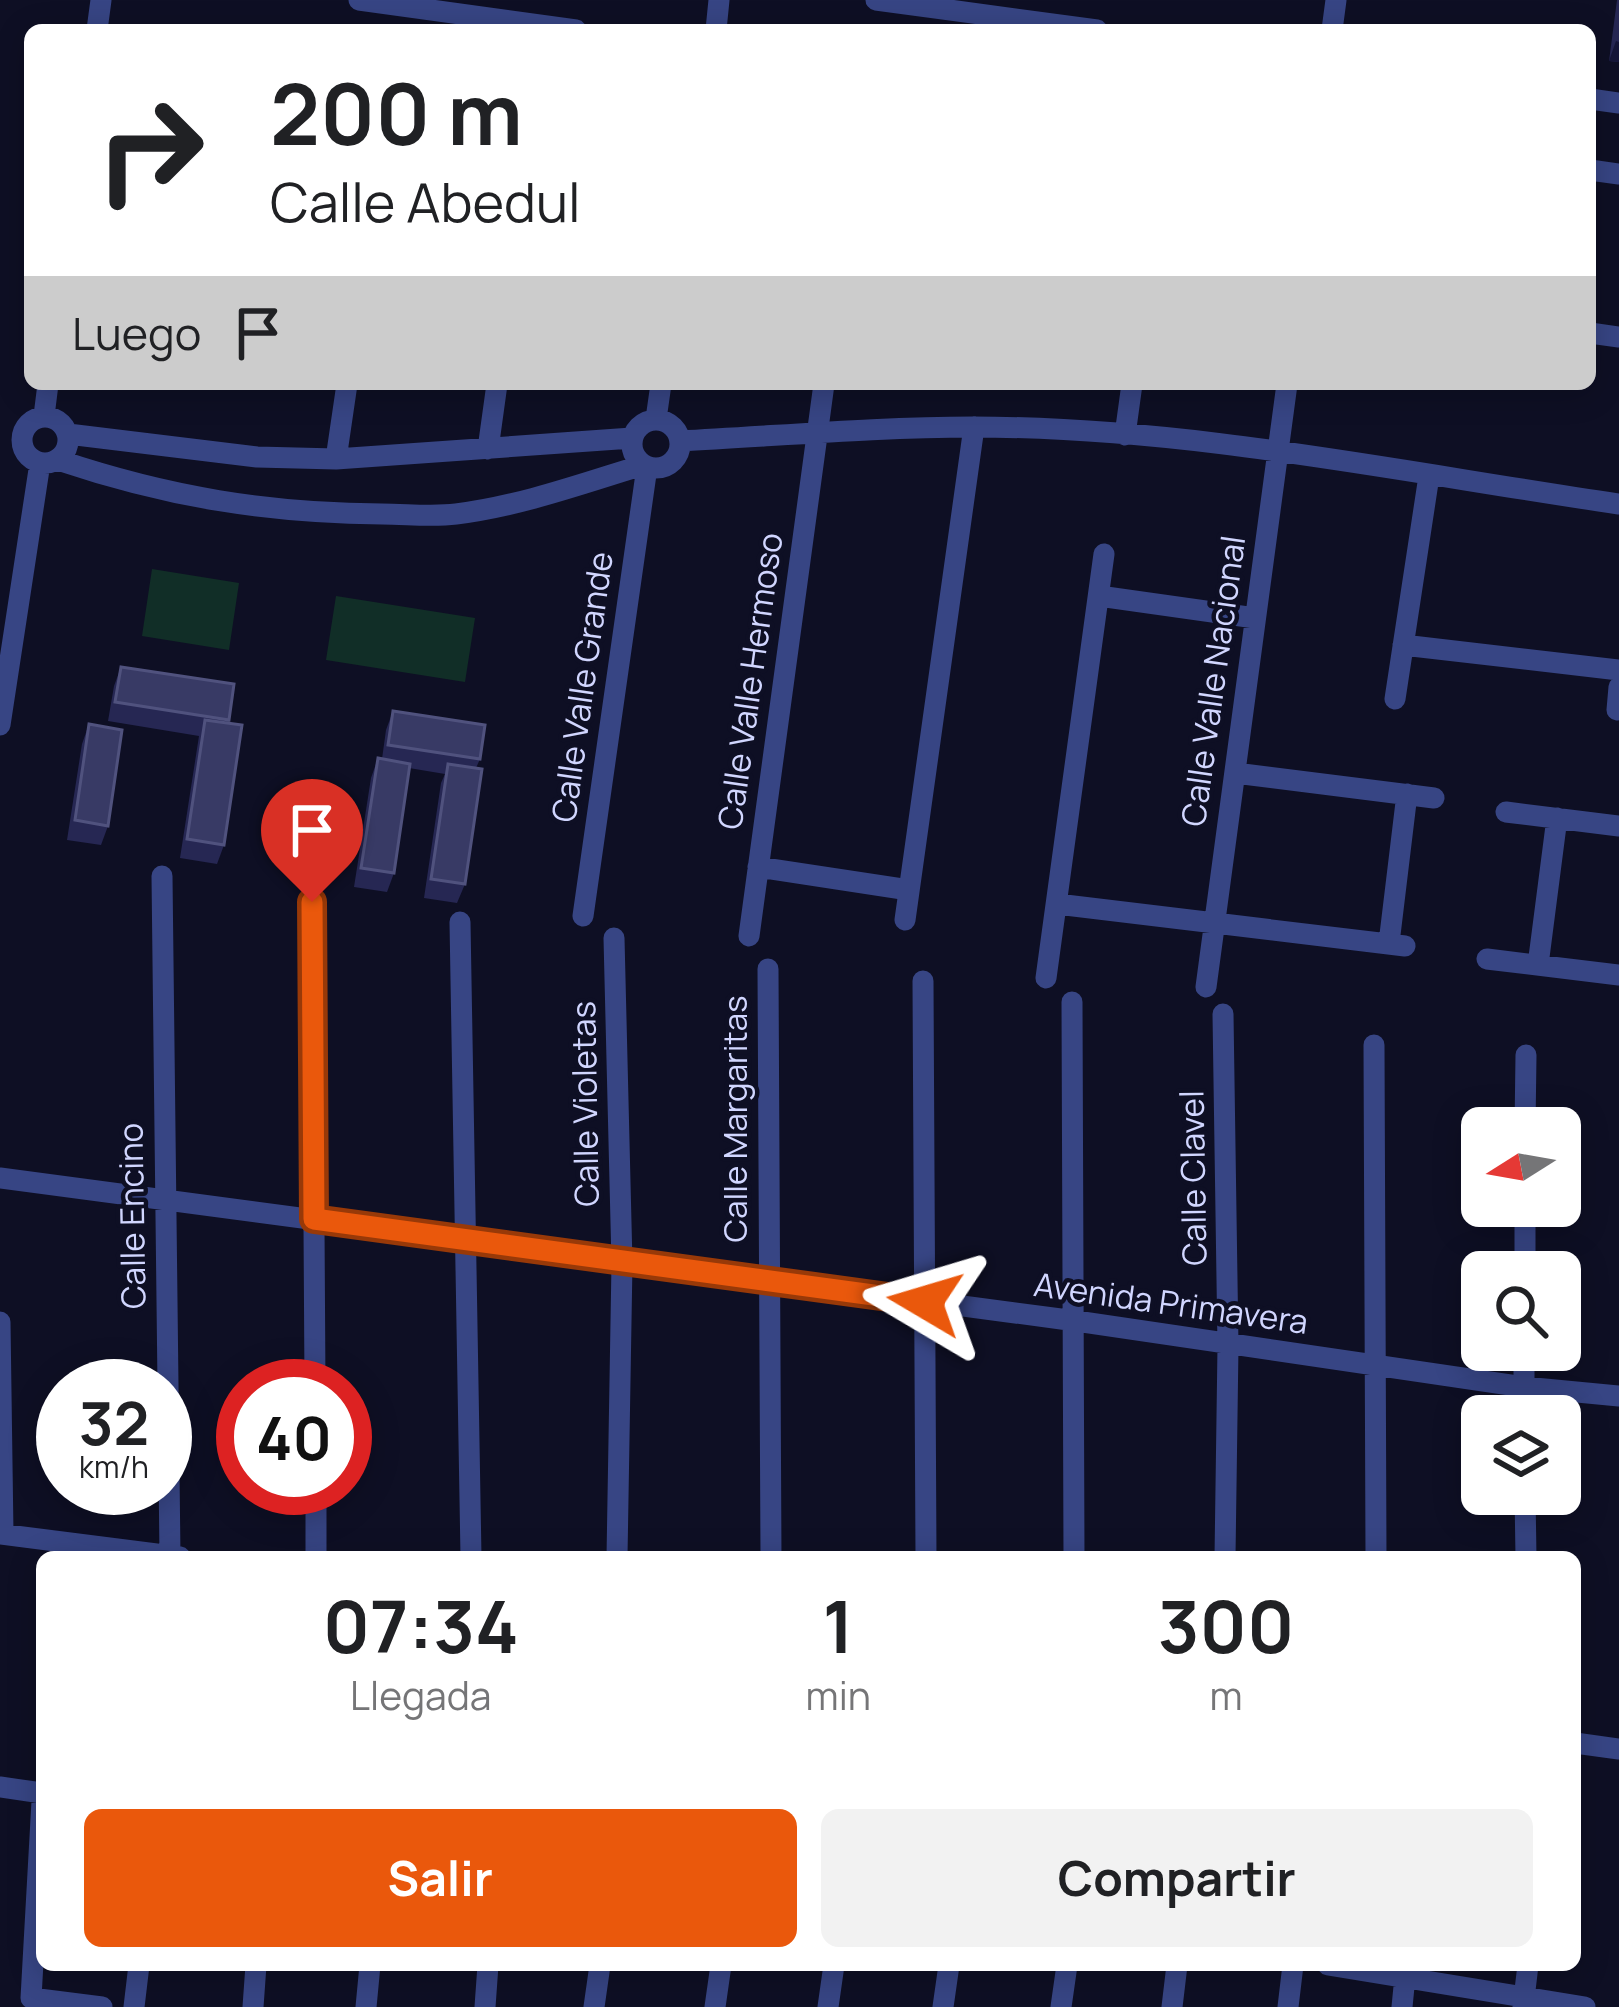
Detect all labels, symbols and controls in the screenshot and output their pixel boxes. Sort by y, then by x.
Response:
text: 200 m [270,55,523,170]
icon: right [72,72,228,228]
text: Calle Abedul [270,164,581,238]
icon: arrive [225,300,291,366]
text: Luego [72,302,201,364]
street label: Calle Valle Hermoso [706,530,793,832]
street label: Calle Valle Nacional [1170,533,1255,829]
street label: Calle Valle Grande [540,549,623,825]
pin [261,779,363,902]
icon: arrive [279,797,345,863]
street label: Calle Margaritas [712,996,757,1242]
street label: Calle Violetas [560,1001,609,1207]
street label: Calle Clavel [1168,1090,1217,1266]
north arrow [1461,1107,1581,1227]
map controls [1461,1107,1581,1515]
street label: Calle Encino [107,1123,156,1309]
position arrow [862,1239,988,1365]
button: search [1461,1251,1581,1371]
street label: Avenida Primavera [1031,1261,1311,1344]
speed limit sign: 40 [216,1359,372,1515]
text: 32 [79,1381,149,1463]
button: layers [1461,1395,1581,1515]
text: km/h [79,1446,149,1487]
text: 07:34 [323,1576,519,1675]
text: 1 [822,1576,854,1675]
text: 300 [1158,1576,1294,1675]
text: Llegada [350,1668,491,1722]
text: min [806,1668,871,1722]
text: m [1209,1668,1243,1722]
button: Salir [84,1809,797,1947]
button: Compartir [821,1809,1533,1947]

